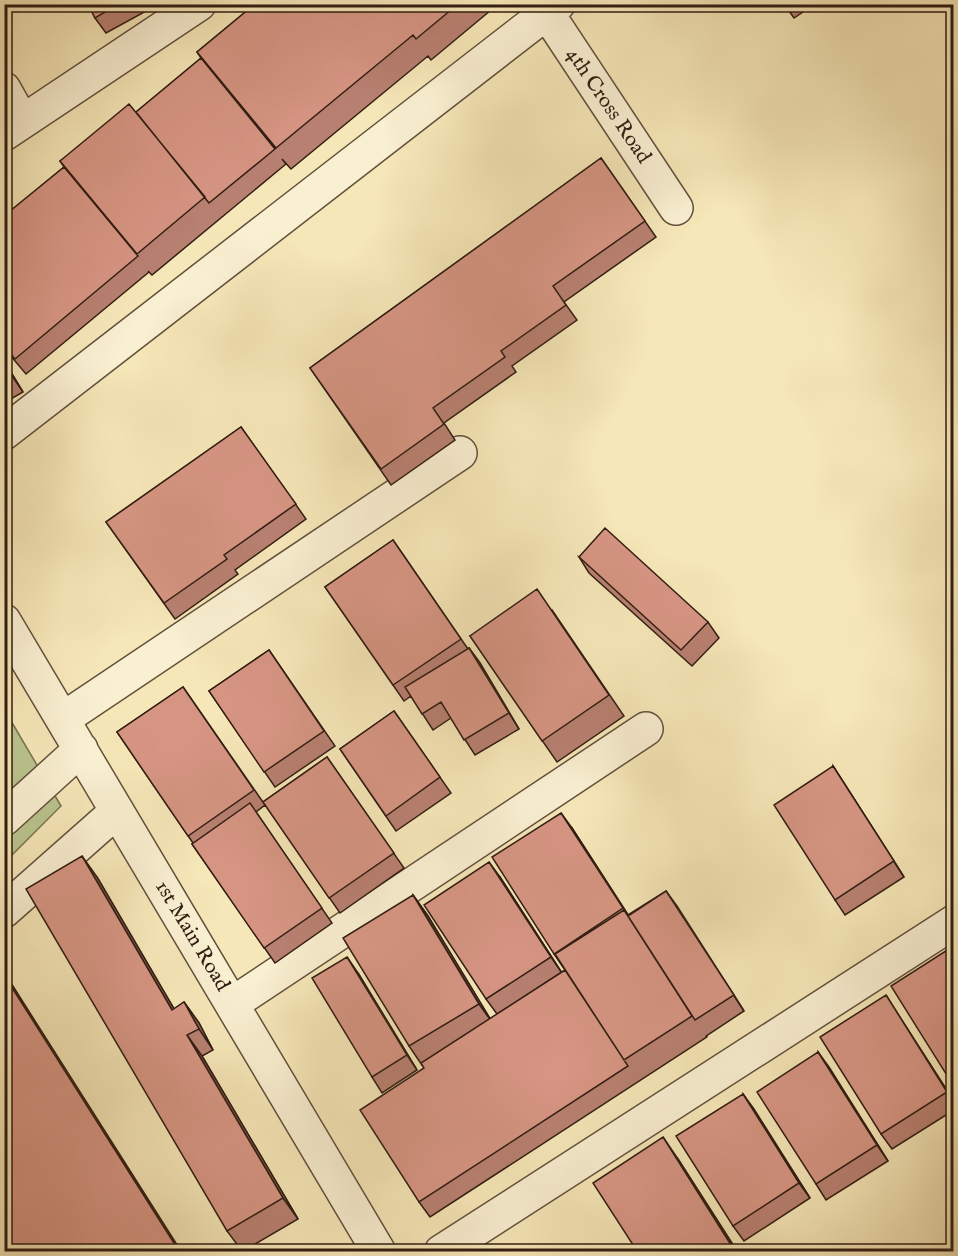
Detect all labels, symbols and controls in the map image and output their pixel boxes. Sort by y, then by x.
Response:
street label: 4th Cross Road [559,43,657,170]
street label: 1st Main Road [148,876,236,997]

